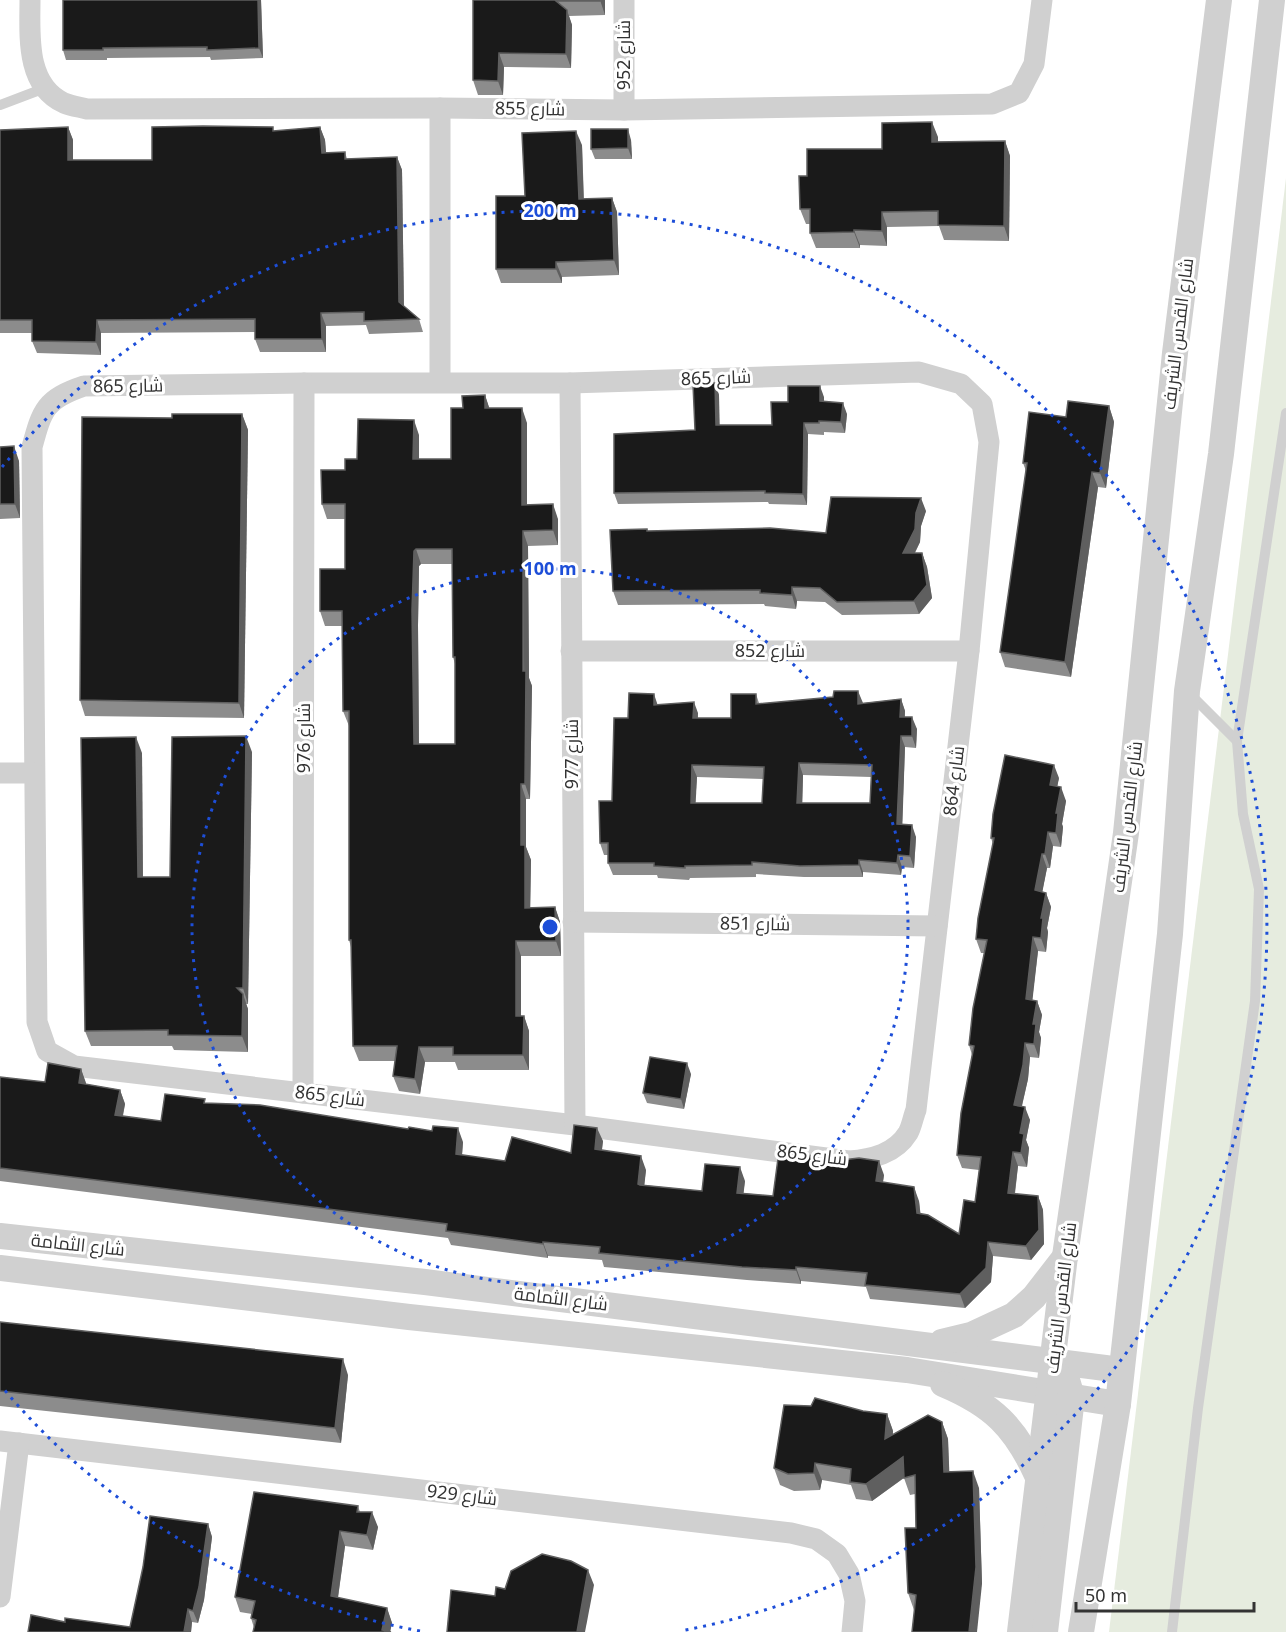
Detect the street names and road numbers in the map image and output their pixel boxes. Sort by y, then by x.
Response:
street label: شارع 952 [611,20,636,90]
street label: شارع 855 [495,95,565,122]
street label: شارع القدس الشريف [1156,257,1199,411]
street label: شارع 865 [680,364,752,391]
street label: شارع 865 [93,372,163,399]
street label: شارع 852 [735,638,805,663]
street label: شارع 976 [291,703,316,773]
street label: شارع 977 [559,719,584,789]
street label: شارع القدس الشريف [1105,740,1148,894]
street label: شارع 864 [937,744,970,817]
street label: شارع 851 [720,910,790,937]
street label: شارع 865 [294,1079,367,1112]
street label: شارع 865 [776,1138,849,1171]
street label: شارع القدس الشريف [1039,1221,1082,1375]
street label: شارع الثمامة [30,1227,126,1262]
street label: شارع الثمامة [513,1280,609,1317]
street label: شارع 929 [426,1478,499,1511]

